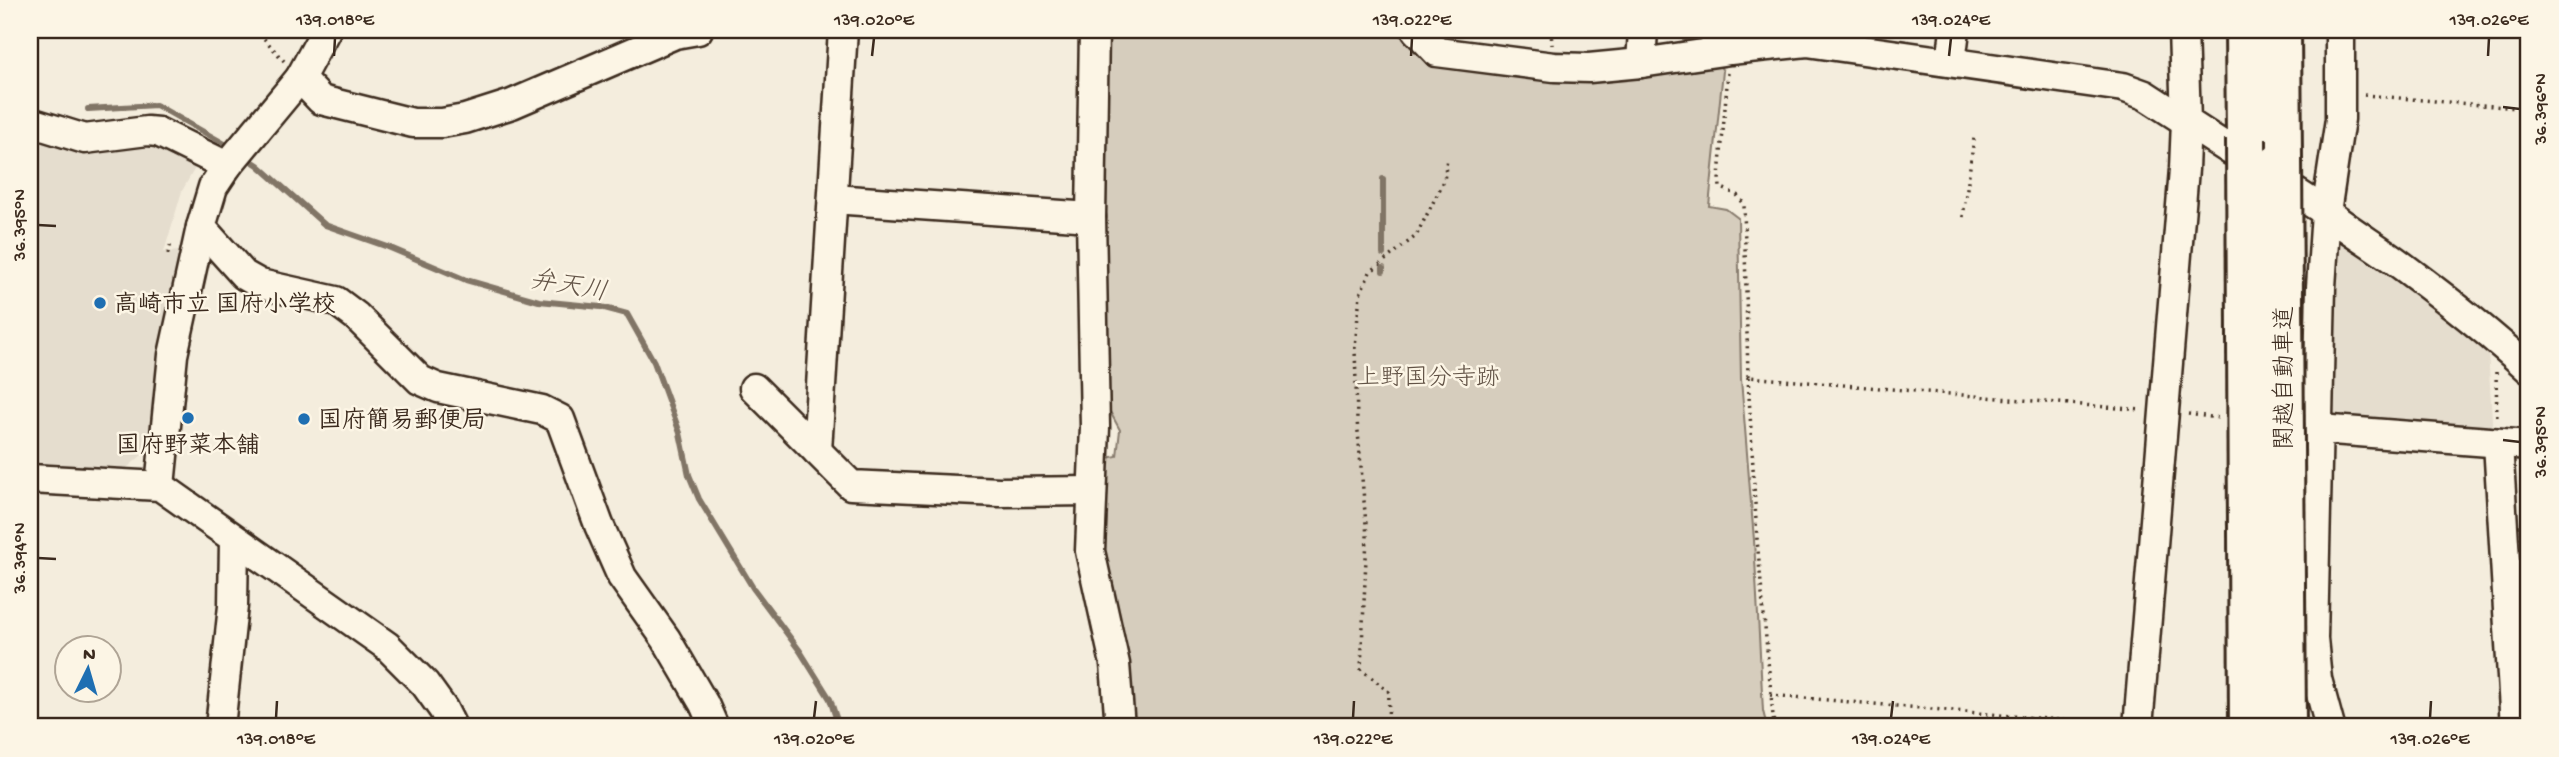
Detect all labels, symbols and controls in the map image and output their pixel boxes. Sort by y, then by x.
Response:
text: 139.018°E [295,11,375,32]
text: 139.020°E [833,11,915,32]
text: 139.022°E [1372,11,1452,32]
text: 139.024°E [1911,11,1991,32]
text: 139.026°E [2449,11,2529,32]
text: 36.396°N [2532,73,2553,146]
text: 36.395°N [11,189,32,262]
water label: 弁天川 [527,264,610,310]
place label: 高崎市立 国府小学校 [114,291,336,321]
marker: 高崎市立 国府小学校 [92,295,108,311]
street label: 関越自動車道 [2271,306,2301,450]
park label: 上野国分寺跡 [1356,364,1500,394]
text: 36.395°N [2532,406,2553,479]
place label: 国府簡易郵便局 [318,407,486,437]
marker: 国府野菜本舗 [180,410,196,426]
marker: 国府簡易郵便局 [296,411,312,427]
place label: 国府野菜本舗 [116,432,260,462]
text: 36.394°N [11,523,32,594]
north arrow [52,634,122,704]
text: N [82,644,96,668]
text: 139.018°E [236,730,316,751]
text: 139.020°E [773,730,855,751]
text: 139.022°E [1313,730,1393,751]
text: 139.024°E [1851,730,1931,751]
text: 139.026°E [2390,730,2470,751]

